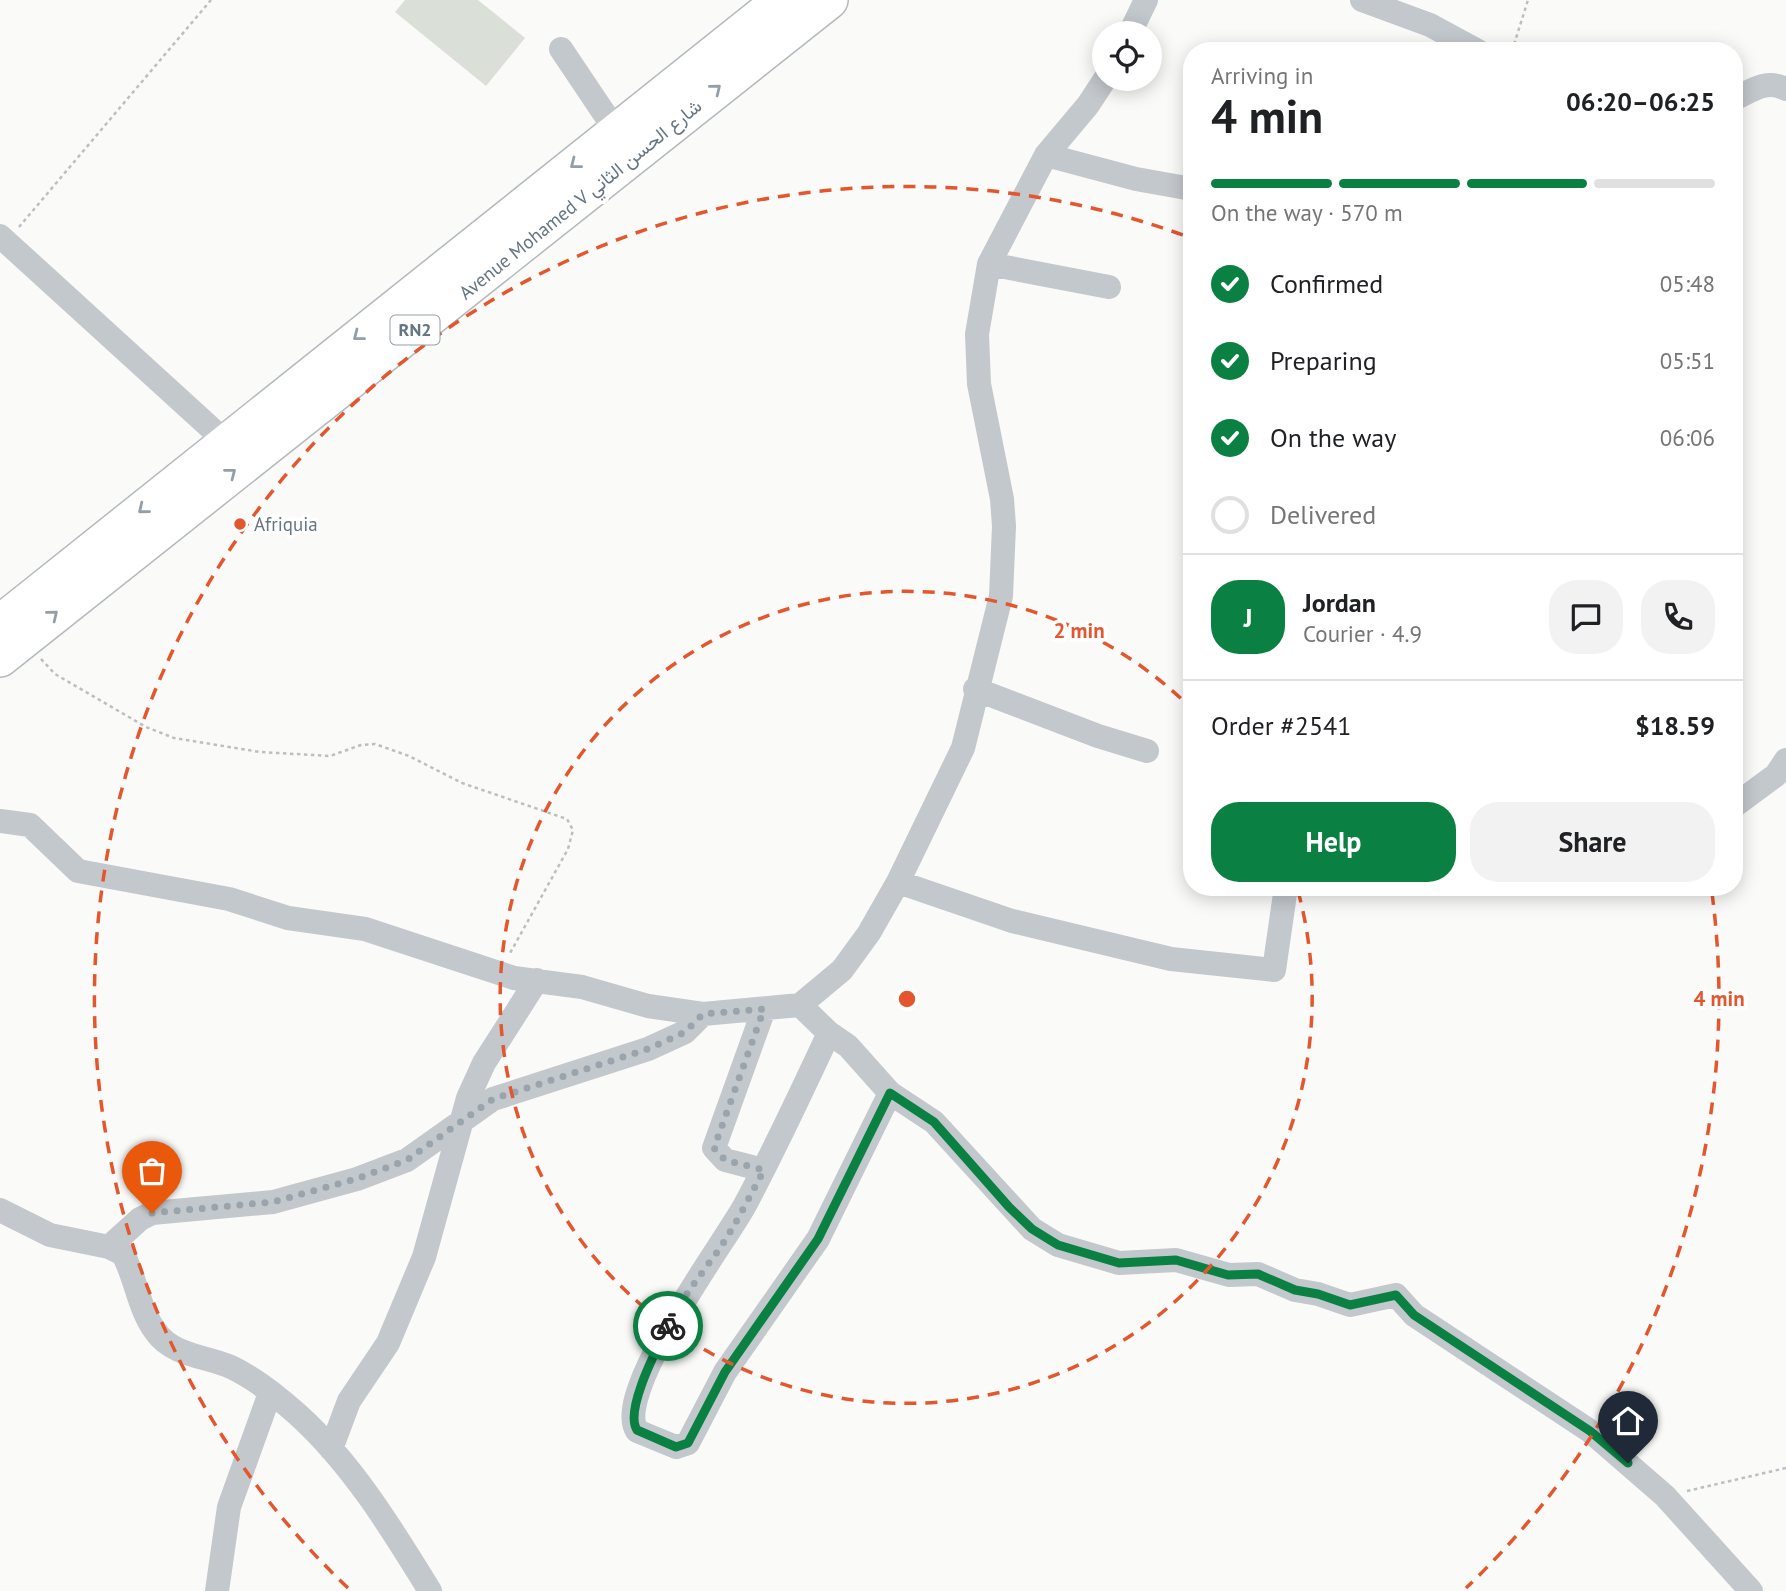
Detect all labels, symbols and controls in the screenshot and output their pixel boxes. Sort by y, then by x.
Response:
map controls [1092,21,1162,91]
button: locate [1092,21,1162,91]
text: Arriving in [1211,61,1313,90]
one-way arrow [708,85,721,97]
text: 06:20–06:25 [1566,85,1715,118]
text: 4 min [1211,86,1323,146]
street label: Avenue Mohamed V شارع الحسن الثاني [454,94,709,308]
one-way arrow [570,156,583,168]
text: On the way · 570 m [1211,198,1403,227]
icon: check [1211,265,1249,303]
text: Confirmed [1270,267,1383,300]
text: 05:48 [1660,269,1715,298]
road number: RN2 [390,316,440,344]
one-way arrow [353,327,366,340]
icon: check [1211,342,1249,380]
text: Preparing [1270,344,1377,377]
text: 05:51 [1660,346,1715,375]
icon: check [1211,419,1249,457]
text: On the way [1270,421,1396,454]
text: 06:06 [1660,423,1715,452]
one-way arrow [223,469,235,482]
text: Delivered [1270,498,1376,531]
one-way arrow [138,501,151,513]
place label: Afriquia [254,512,318,536]
marker: Afriquia [232,516,248,532]
button: chat [1549,580,1623,654]
button: phone [1641,580,1715,654]
text: Jordan [1303,586,1376,619]
text: J [1244,601,1252,634]
one-way arrow [44,611,57,623]
text: 2 min [1053,617,1105,644]
text: Courier · 4.9 [1303,619,1422,648]
text: Order #2541 [1211,709,1351,742]
text: $18.59 [1635,709,1715,742]
button: Help [1211,802,1456,882]
button: Share [1470,802,1715,882]
text: 4 min [1693,985,1745,1012]
centre of rings [895,987,919,1011]
pin [122,1141,182,1213]
icon: bag [133,1152,171,1190]
courier [633,1291,703,1361]
icon: bike [649,1307,687,1345]
pin [1598,1391,1658,1463]
icon: home [1609,1402,1647,1440]

